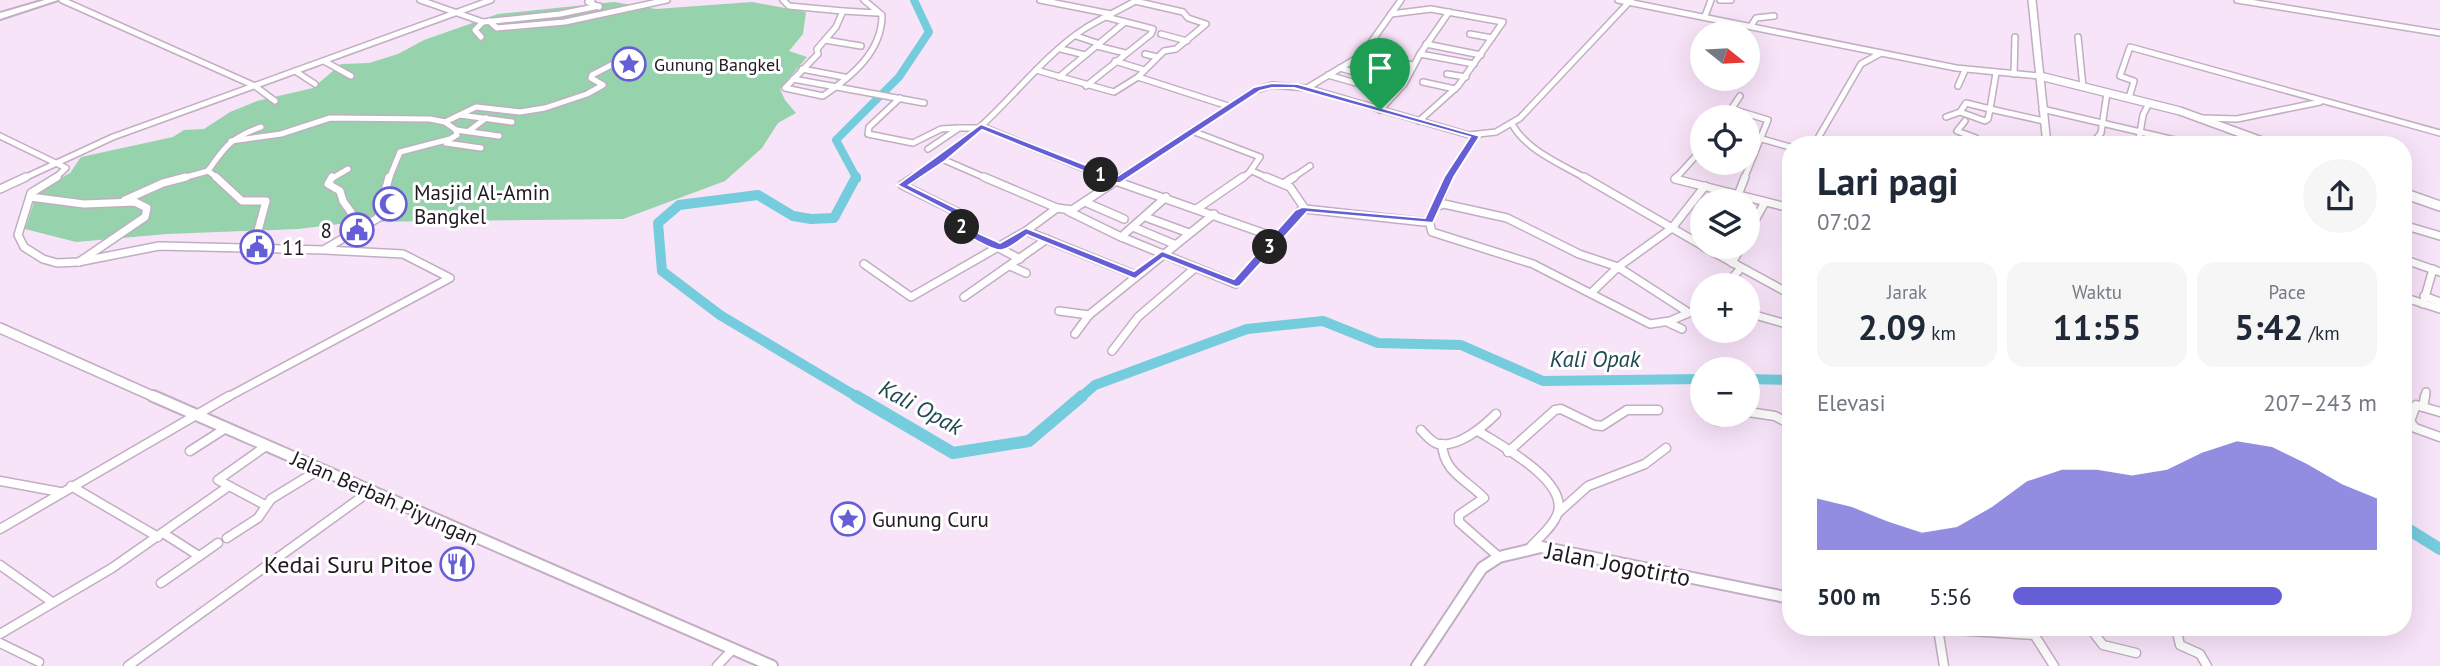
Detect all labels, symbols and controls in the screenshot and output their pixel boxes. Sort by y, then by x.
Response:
north arrow [1690,21,1760,91]
map controls [1690,21,1760,427]
pin [1350,38,1410,110]
place icon: Gunung Bangkel [610,45,648,83]
icon: arrive [1361,49,1399,87]
place label: Gunung Bangkel [654,53,781,76]
button: locate [1690,105,1760,175]
text: Lari pagi [1817,156,1959,205]
pin: 1 [1084,158,1118,192]
button: share [2303,159,2377,233]
text: 1 [1095,162,1106,186]
place label: Masjid Al-Amin Bangkel [414,179,550,230]
mosque icon: Masjid Al-Amin Bangkel [371,185,409,223]
button: layers [1690,189,1760,259]
text: 07:02 [1817,207,1872,236]
pin: 2 [944,210,979,244]
public building icon: 8 [338,211,376,249]
text: 2 [956,214,967,238]
place label: 8 [321,217,332,244]
public building icon: 11 [238,228,276,266]
pin: 3 [1252,230,1288,264]
place label: 11 [282,234,305,261]
text: 3 [1264,234,1275,258]
button: + [1690,273,1760,343]
text: Jarak [1887,280,1927,304]
text: Waktu [2072,280,2122,304]
text: Pace [2268,280,2306,304]
text: 2.09 [1858,304,1926,350]
text: 11:55 [2053,304,2141,350]
text: 5:42 [2234,304,2303,350]
text: km [1926,321,1956,345]
text: /km [2303,321,2340,345]
water label: Kali Opak [1550,344,1642,373]
button: − [1690,357,1760,427]
water label: Kali Opak [874,373,969,442]
text: Elevasi [1817,388,1886,417]
text: 207–243 m [2263,388,2377,417]
street label: Jalan Berbah Piyungan [286,444,483,551]
place icon: Gunung Curu [829,500,867,538]
place label: Gunung Curu [872,506,989,533]
street label: Jalan Jogotirto [1542,535,1693,593]
restaurant icon: Kedai Suru Pitoe [438,545,476,583]
place label: Kedai Suru Pitoe [264,549,433,580]
text: 500 m [1817,582,1880,611]
text: 5:56 [1929,582,1972,611]

